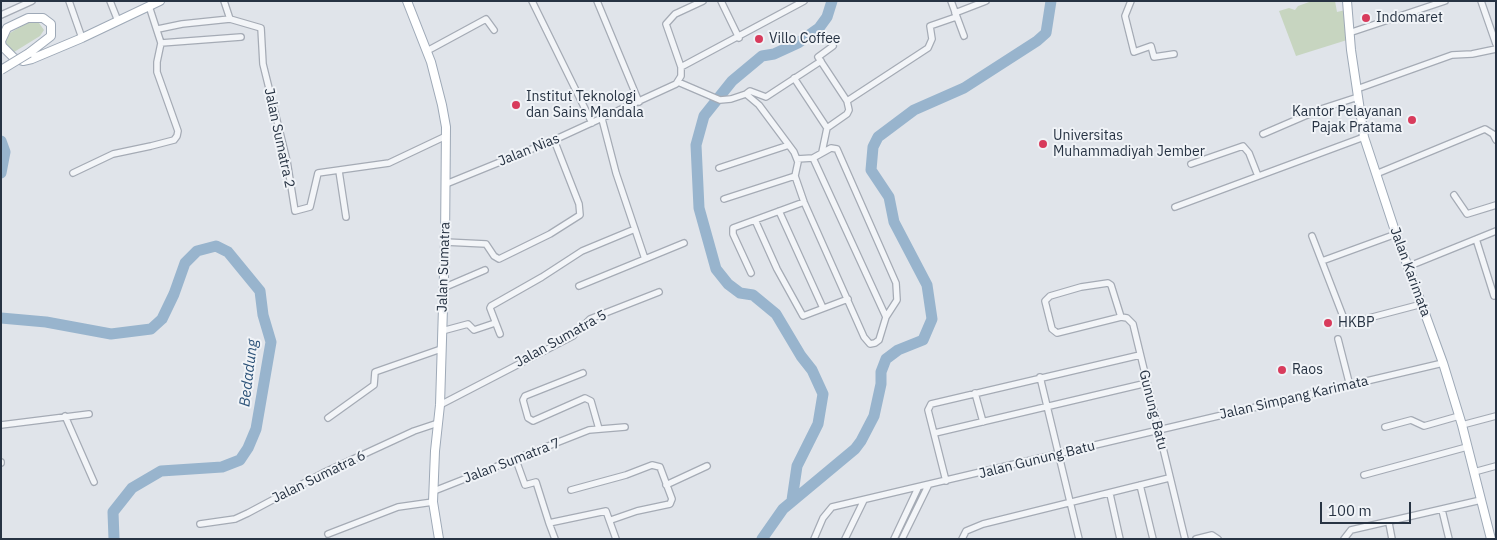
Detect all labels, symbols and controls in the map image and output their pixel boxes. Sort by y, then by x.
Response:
place label: Indomaret [1376,10,1443,26]
marker: Indomaret [1360,12,1372,24]
place label: Villo Coffee [769,31,841,47]
marker: Villo Coffee [753,33,765,45]
street label: Jalan Sumatra 2 [260,86,298,190]
place label: Institut Teknologi dan Sains Mandala [526,89,644,121]
marker: Institut Teknologi dan Sains Mandala [510,99,522,111]
place label: Kantor Pelayanan Pajak Pratama [1292,104,1402,136]
marker: Kantor Pelayanan Pajak Pratama [1406,114,1418,126]
place label: Universitas Muhammadiyah Jember [1053,128,1205,160]
street label: Jalan Nias [496,130,562,170]
marker: Universitas Muhammadiyah Jember [1037,138,1049,150]
street label: Jalan Sumatra [434,222,454,312]
street label: Jalan Karimata [1386,225,1434,319]
street label: Jalan Sumatra 5 [512,307,610,371]
place label: HKBP [1338,315,1374,331]
marker: HKBP [1322,317,1334,329]
water label: Bedadung [236,338,262,408]
place label: Raos [1292,362,1323,378]
marker: Raos [1276,364,1288,376]
street label: Gunung Batu [1135,368,1171,452]
street label: Jalan Simpang Karimata [1218,373,1370,423]
street label: Jalan Sumatra 7 [461,435,563,487]
street label: Jalan Gunung Batu [977,437,1097,483]
street label: Jalan Sumatra 6 [269,447,369,507]
scale bar [1322,492,1413,524]
text: 100 m [1328,501,1372,520]

